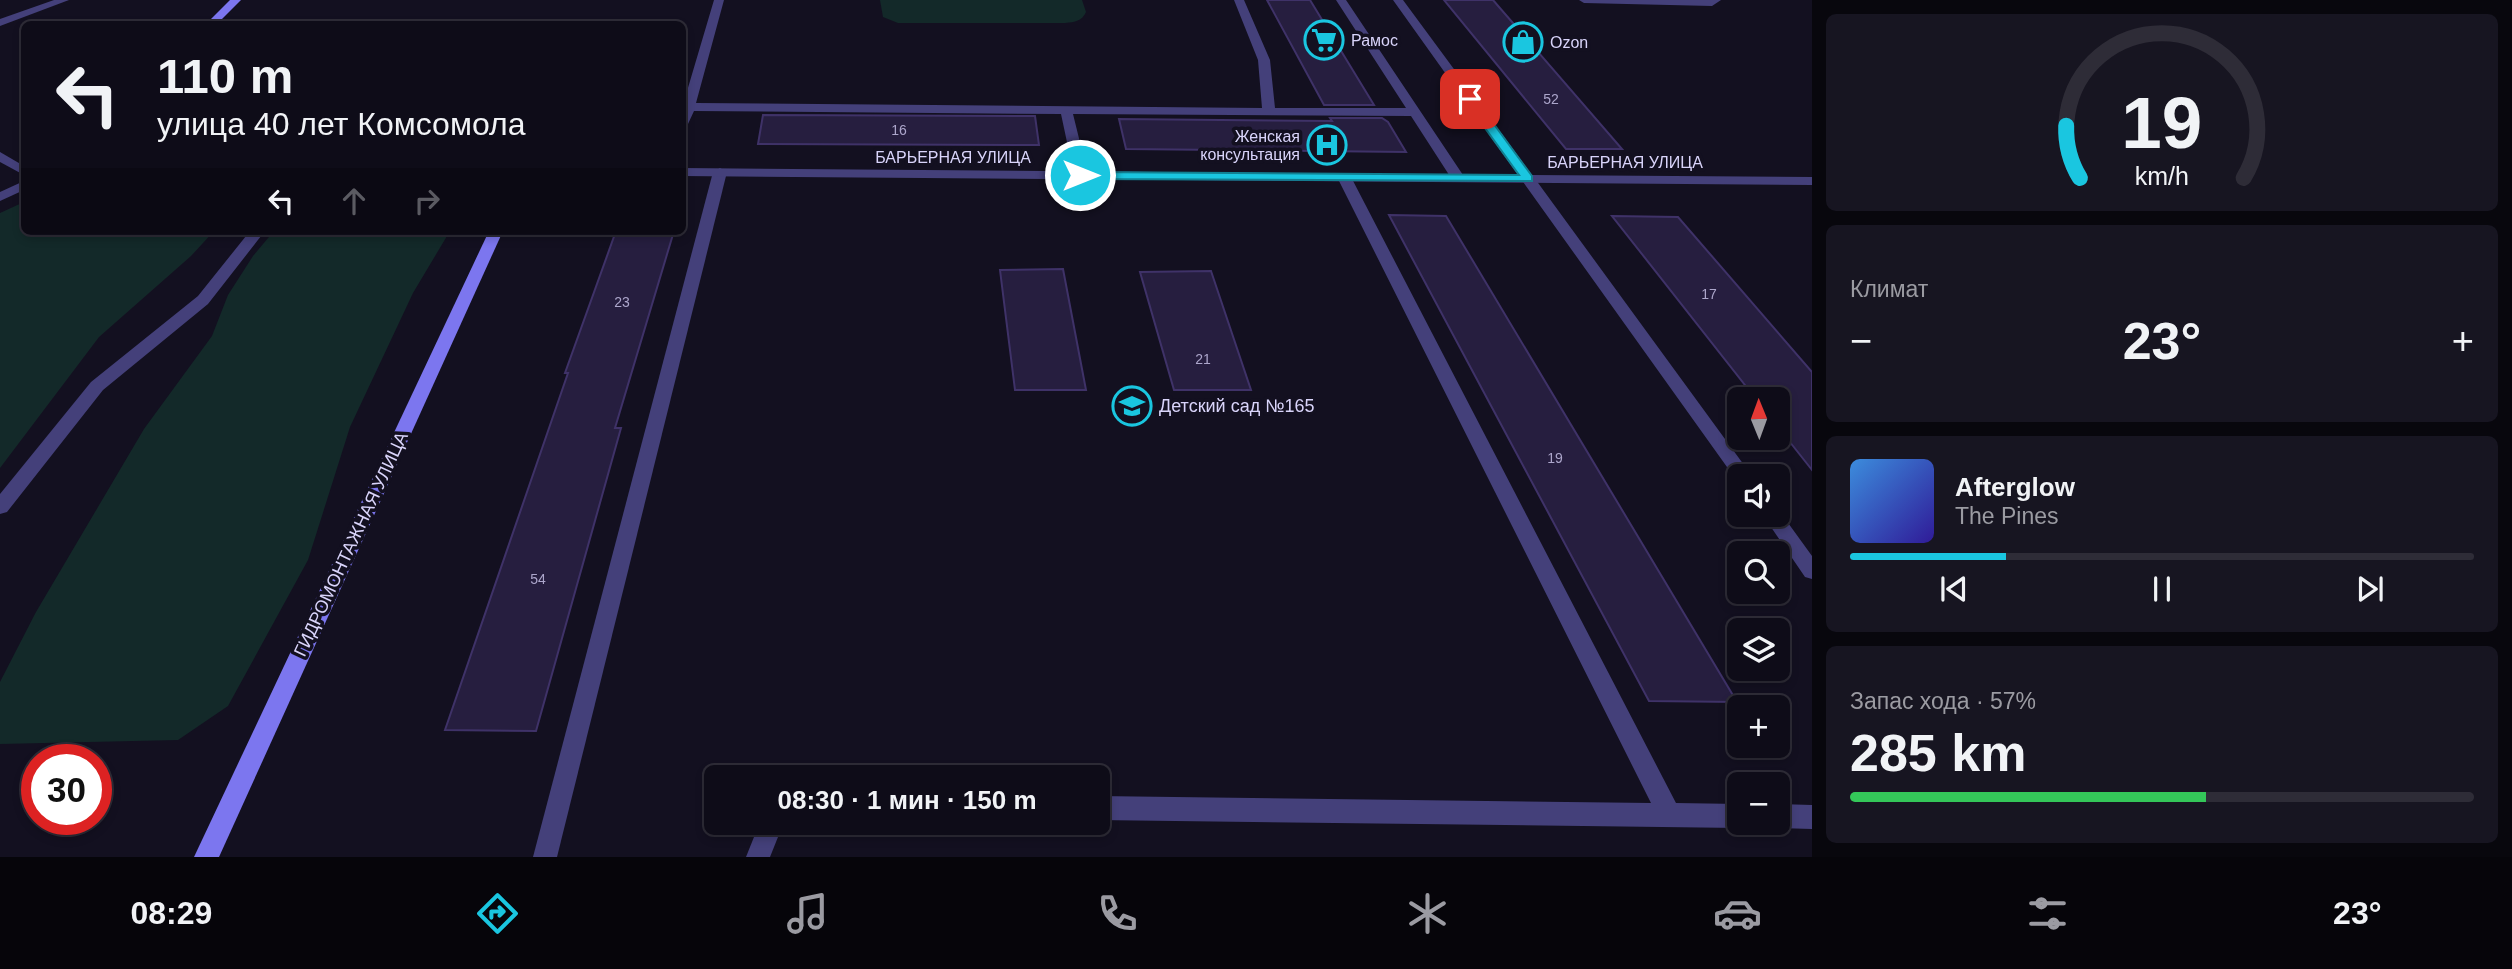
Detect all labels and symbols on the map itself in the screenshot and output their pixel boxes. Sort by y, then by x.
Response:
supermarket icon: Рамос [1303,19,1345,61]
shop icon: Ozon [1502,21,1544,63]
place label: Рамос [1351,32,1398,49]
place label: Ozon [1550,34,1588,51]
pin [1440,69,1500,129]
house number: 52 [1543,91,1559,107]
house number: 16 [891,122,907,138]
hospital icon: Женская консультация [1306,124,1348,166]
place label: Женская консультация [1200,128,1300,163]
position arrow [1043,138,1117,212]
street label: БАРЬЕРНАЯ УЛИЦА [875,149,1031,166]
street label: БАРЬЕРНАЯ УЛИЦА [1547,154,1703,171]
house number: 17 [1701,286,1717,302]
house number: 23 [614,294,630,310]
house number: 21 [1195,351,1211,367]
school or university icon: Детский сад №165 [1111,385,1153,427]
north arrow [1727,387,1790,450]
place label: Детский сад №165 [1159,396,1315,416]
street label: ГИДРОМОНТАЖНАЯ УЛИЦА [290,429,412,659]
house number: 19 [1547,450,1563,466]
house number: 54 [530,571,546,587]
speed limit sign: 30 [21,744,112,835]

